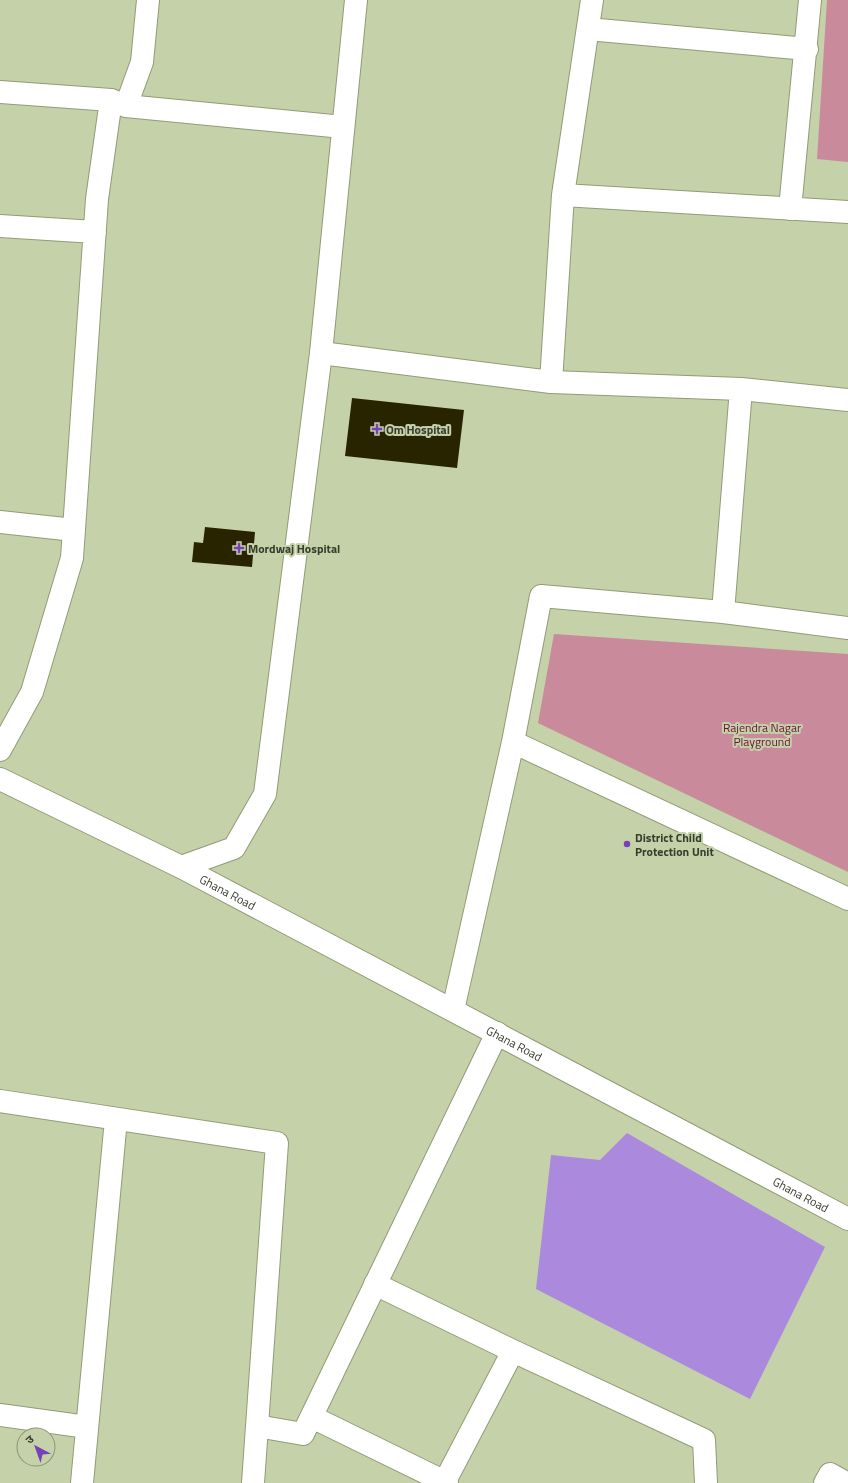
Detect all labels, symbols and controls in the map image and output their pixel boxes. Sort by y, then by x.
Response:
place label: Om Hospital [386,420,450,439]
marker: Om Hospital [371,423,383,435]
place label: Mordwaj Hospital [248,539,340,558]
marker: Mordwaj Hospital [233,542,245,554]
park label: Rajendra Nagar Playground [723,718,801,751]
place label: District Child Protection Unit [635,828,714,861]
marker: District Child Protection Unit [622,839,632,849]
street label: Ghana Road [196,869,259,914]
street label: Ghana Road [483,1020,546,1066]
street label: Ghana Road [770,1172,832,1217]
north arrow [16,1427,56,1467]
text: उ [22,1431,38,1448]

